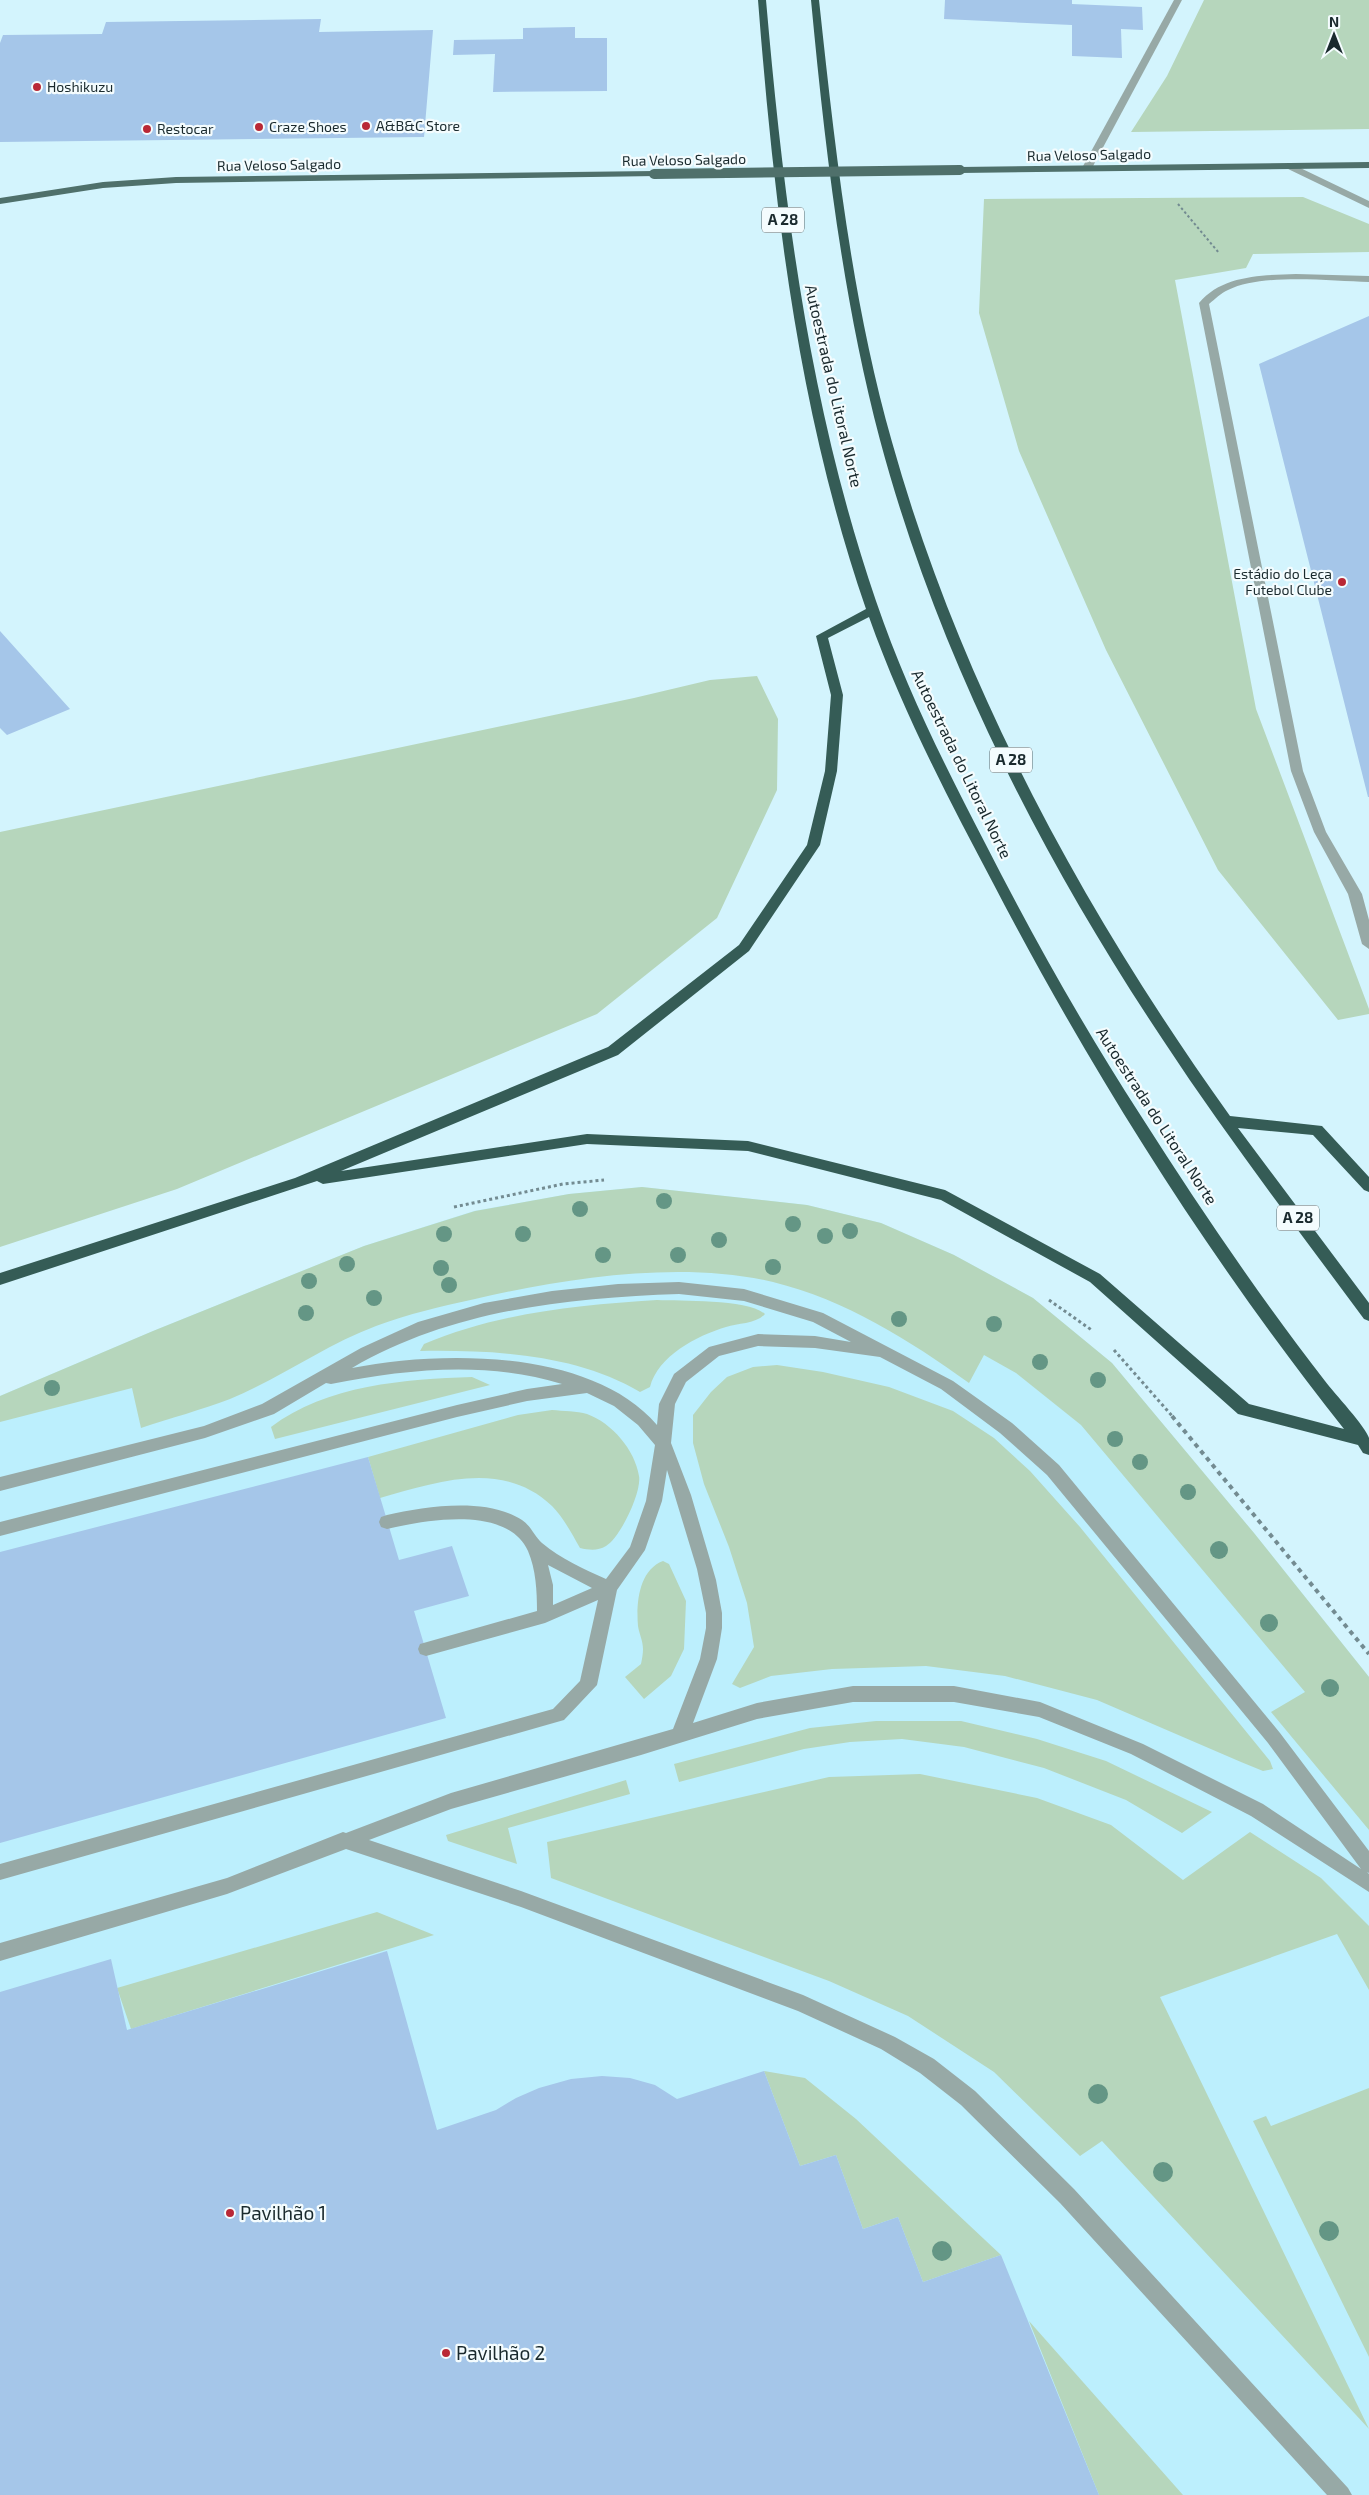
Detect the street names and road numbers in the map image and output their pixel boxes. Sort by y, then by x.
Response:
street label: Rua Veloso Salgado [1027,145,1151,164]
street label: Rua Veloso Salgado [622,150,746,169]
street label: Rua Veloso Salgado [217,155,341,174]
road number: A 28 [762,208,804,232]
street label: Autoestrada do Litoral Norte [802,283,867,489]
street label: Autoestrada do Litoral Norte [908,666,1016,861]
road number: A 28 [990,748,1032,772]
street label: Autoestrada do Litoral Norte [1093,1024,1222,1208]
road number: A 28 [1277,1206,1319,1230]

